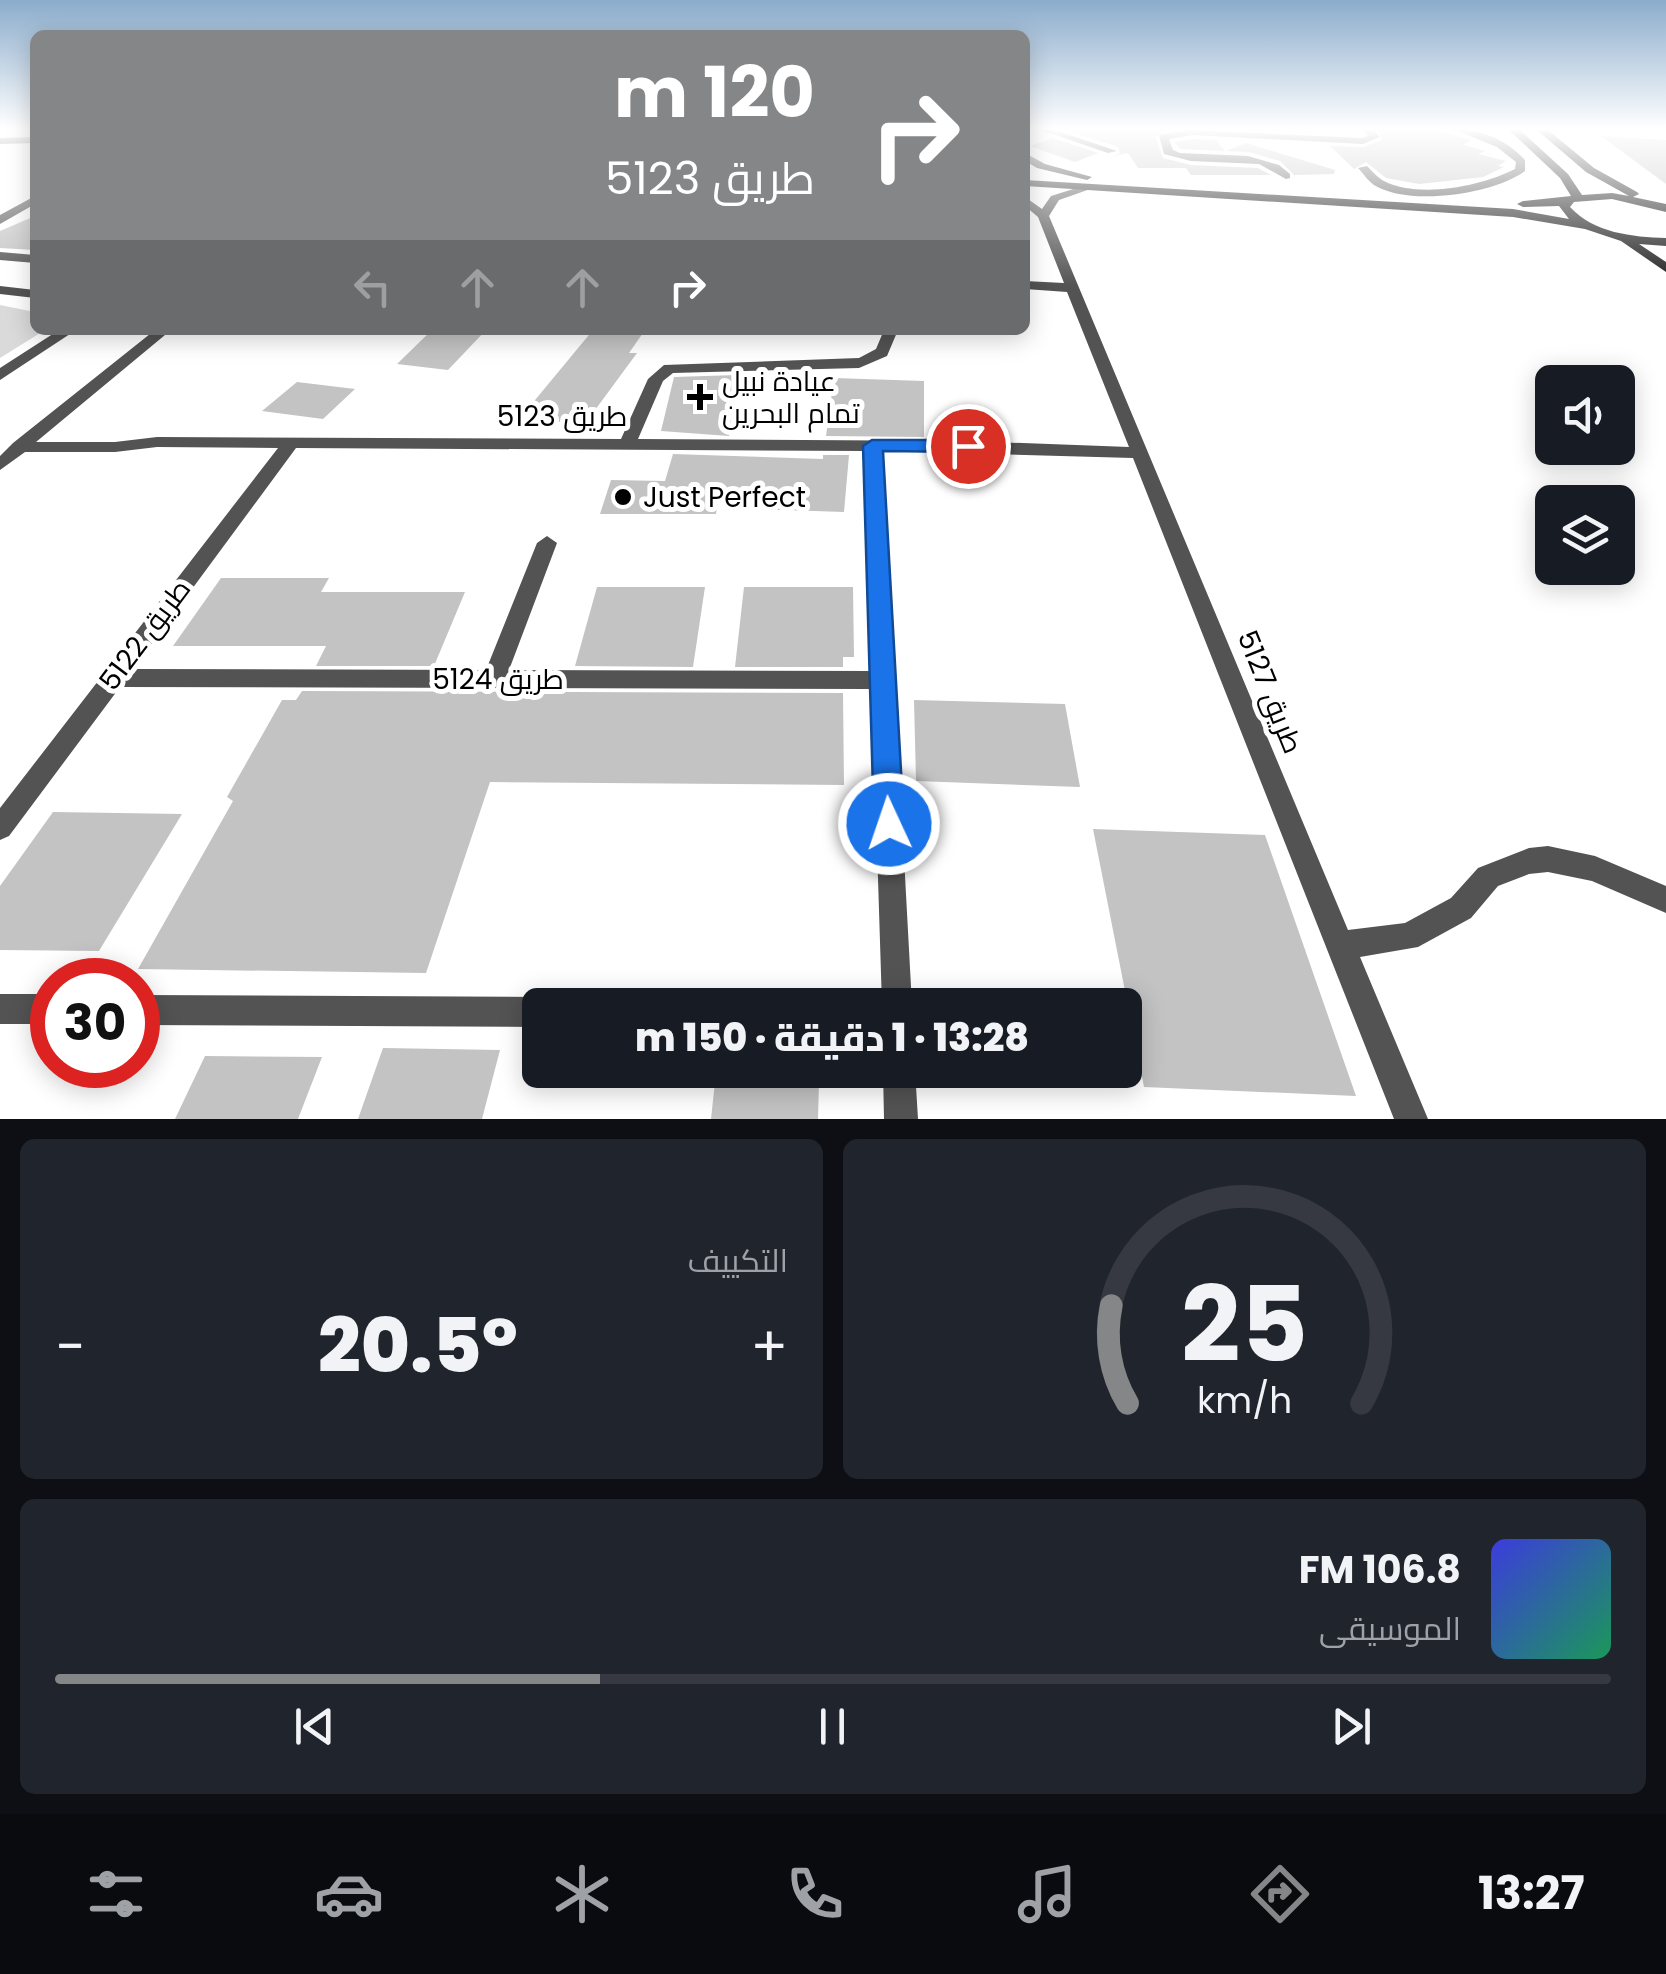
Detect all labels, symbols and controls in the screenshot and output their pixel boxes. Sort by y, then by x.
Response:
text: 120 m [614,43,815,142]
icon: right [850,70,980,200]
text: طريق 5123 [605,147,815,210]
icon: left [345,260,400,315]
icon: ahead [450,260,505,315]
icon: ahead [555,260,610,315]
icon: right [660,260,715,315]
place label: عيادة نبيل تمام البحرين [722,362,860,433]
map controls [1535,365,1635,585]
button: sound [1535,365,1635,465]
marker: عيادة نبيل تمام البحرين [687,384,713,410]
street label: طريق 5123 [497,397,627,436]
pin [926,404,1011,489]
icon: arrive [941,419,996,474]
place label: Just Perfect [643,478,806,517]
button: layers [1535,485,1635,585]
marker: Just Perfect [612,486,634,508]
street label: طريق 5122 [90,571,200,699]
street label: طريق 5127 [1228,625,1312,759]
street label: طريق 5124 [432,660,564,699]
position arrow [837,772,941,876]
speed limit sign: 30 [30,958,160,1088]
text: 13:28 · 1 دقيقة · 150 m [635,1011,1029,1064]
text: التكييف [688,1238,788,1283]
text: 25 [1181,1252,1308,1397]
text: 20.5° [318,1293,518,1398]
text: − [55,1308,85,1385]
text: + [750,1308,788,1385]
text: km/h [1197,1375,1292,1426]
text: 106.8 FM [1299,1543,1461,1596]
text: الموسيقى [1319,1606,1461,1651]
icon: previous [287,1699,342,1754]
icon: pause [805,1699,860,1754]
icon: next [1324,1699,1379,1754]
icon: filters [81,1859,151,1929]
icon: car [314,1859,384,1929]
icon: climate [547,1859,617,1929]
icon: phone [780,1859,850,1929]
icon: music [1012,1859,1082,1929]
icon: directions [1245,1859,1315,1929]
text: 13:27 [1478,1862,1585,1925]

